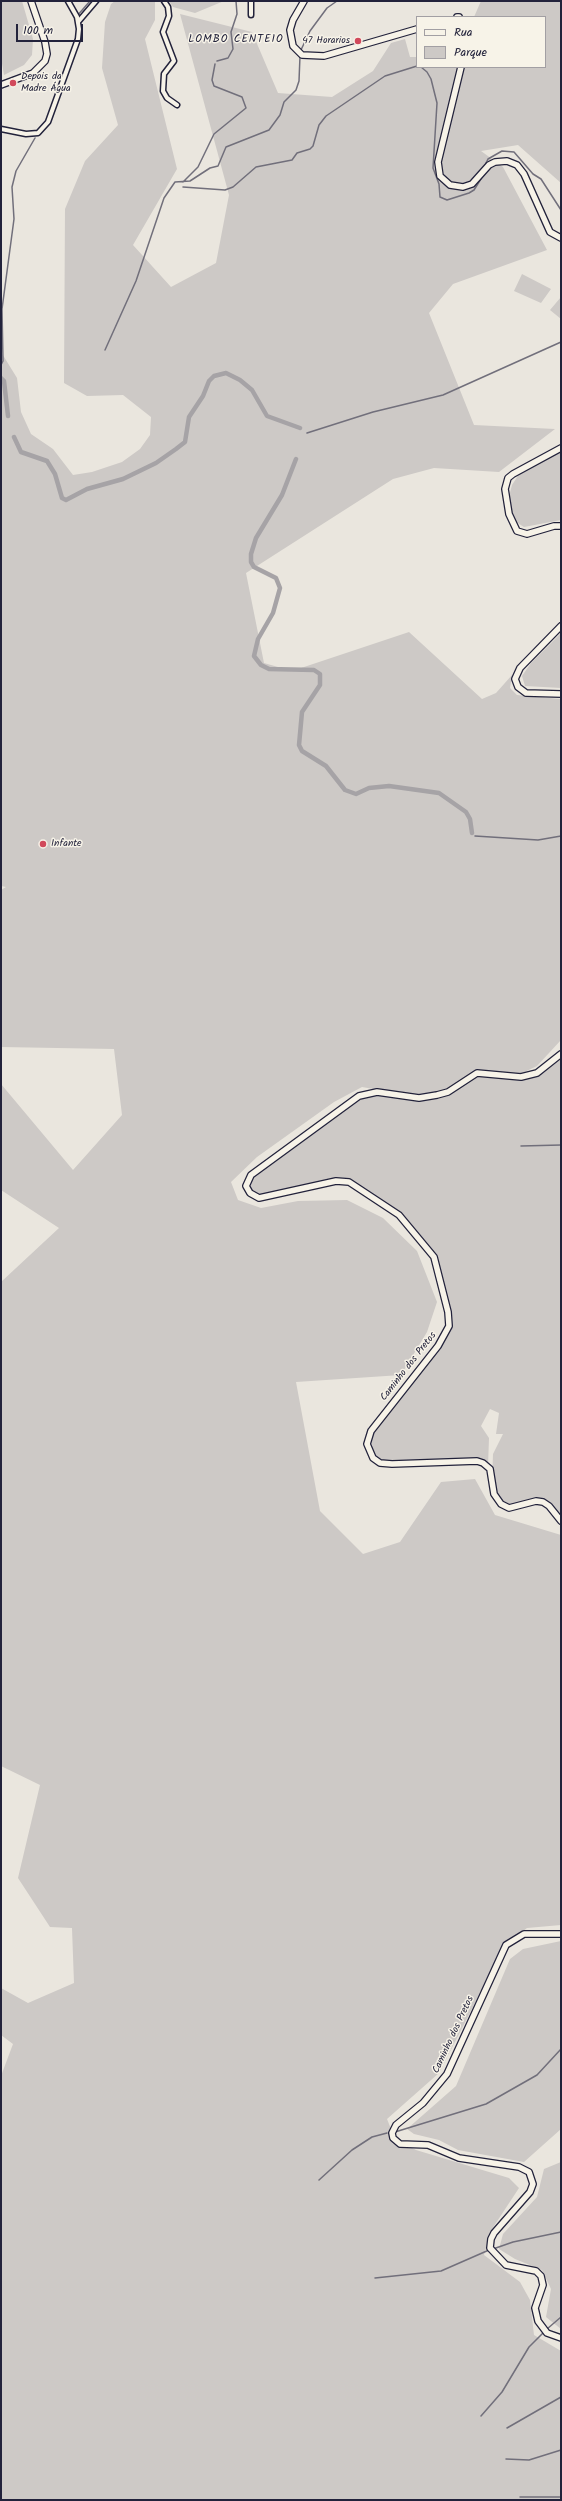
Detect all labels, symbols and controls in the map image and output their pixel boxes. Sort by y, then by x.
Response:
scale bar [18,16,85,42]
legend [416,16,546,68]
text: 100 m [23,21,53,40]
text: Rua [454,23,472,42]
district label: LOMBO CENTEIO [188,33,284,47]
place label: 47 Horarios [302,35,350,47]
marker: 47 Horarios [353,36,363,46]
text: Parque [454,43,487,62]
place label: Depois da Madre Água [21,71,71,94]
marker: Depois da Madre Água [8,78,18,88]
place label: Infante [51,838,82,850]
marker: Infante [38,839,48,849]
street label: Caminho dos Pretos [378,1330,440,1404]
street label: Caminho dos Pretos [431,1994,477,2076]

